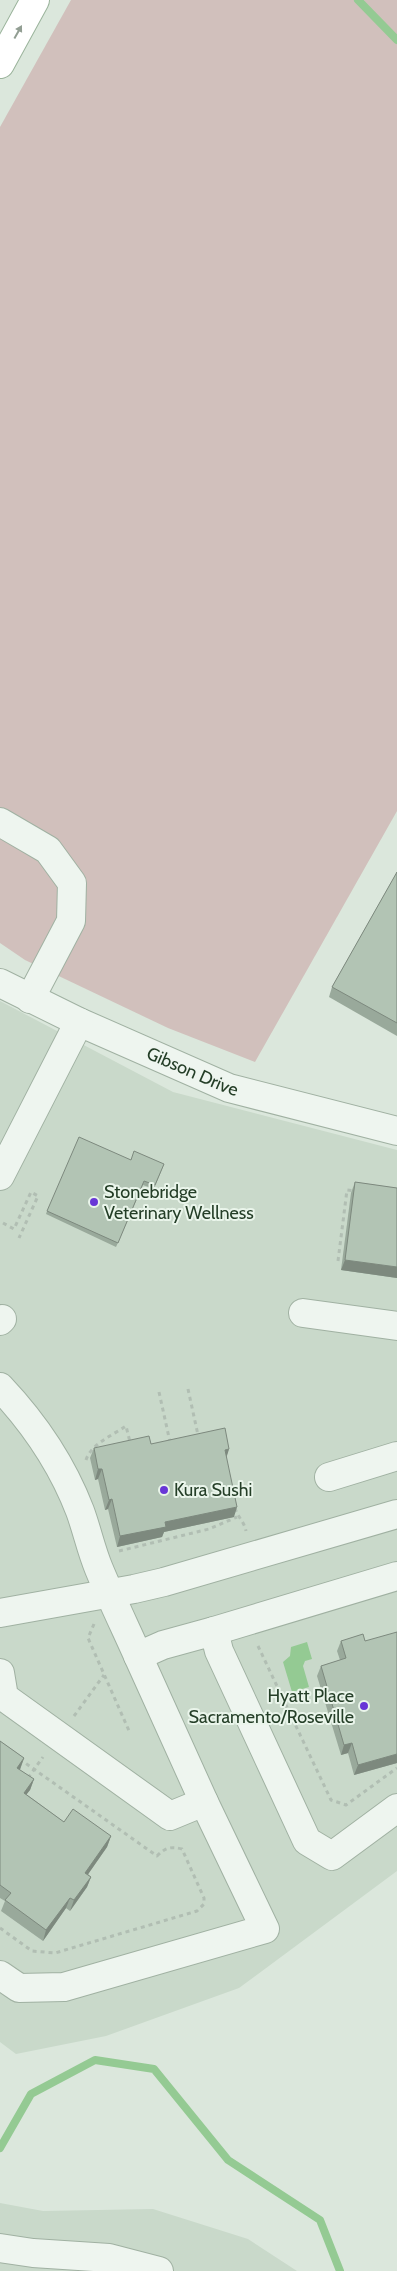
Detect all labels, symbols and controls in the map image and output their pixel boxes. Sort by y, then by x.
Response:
one-way arrow [14,25,22,39]
street label: Gibson Drive [143,1042,240,1101]
place label: Stonebridge Veterinary Wellness [104,1181,254,1224]
marker: Stonebridge Veterinary Wellness [88,1196,100,1208]
place label: Kura Sushi [174,1479,252,1501]
marker: Kura Sushi [158,1484,170,1496]
place label: Hyatt Place Sacramento/Roseville [189,1685,354,1728]
marker: Hyatt Place Sacramento/Roseville [358,1700,370,1712]

